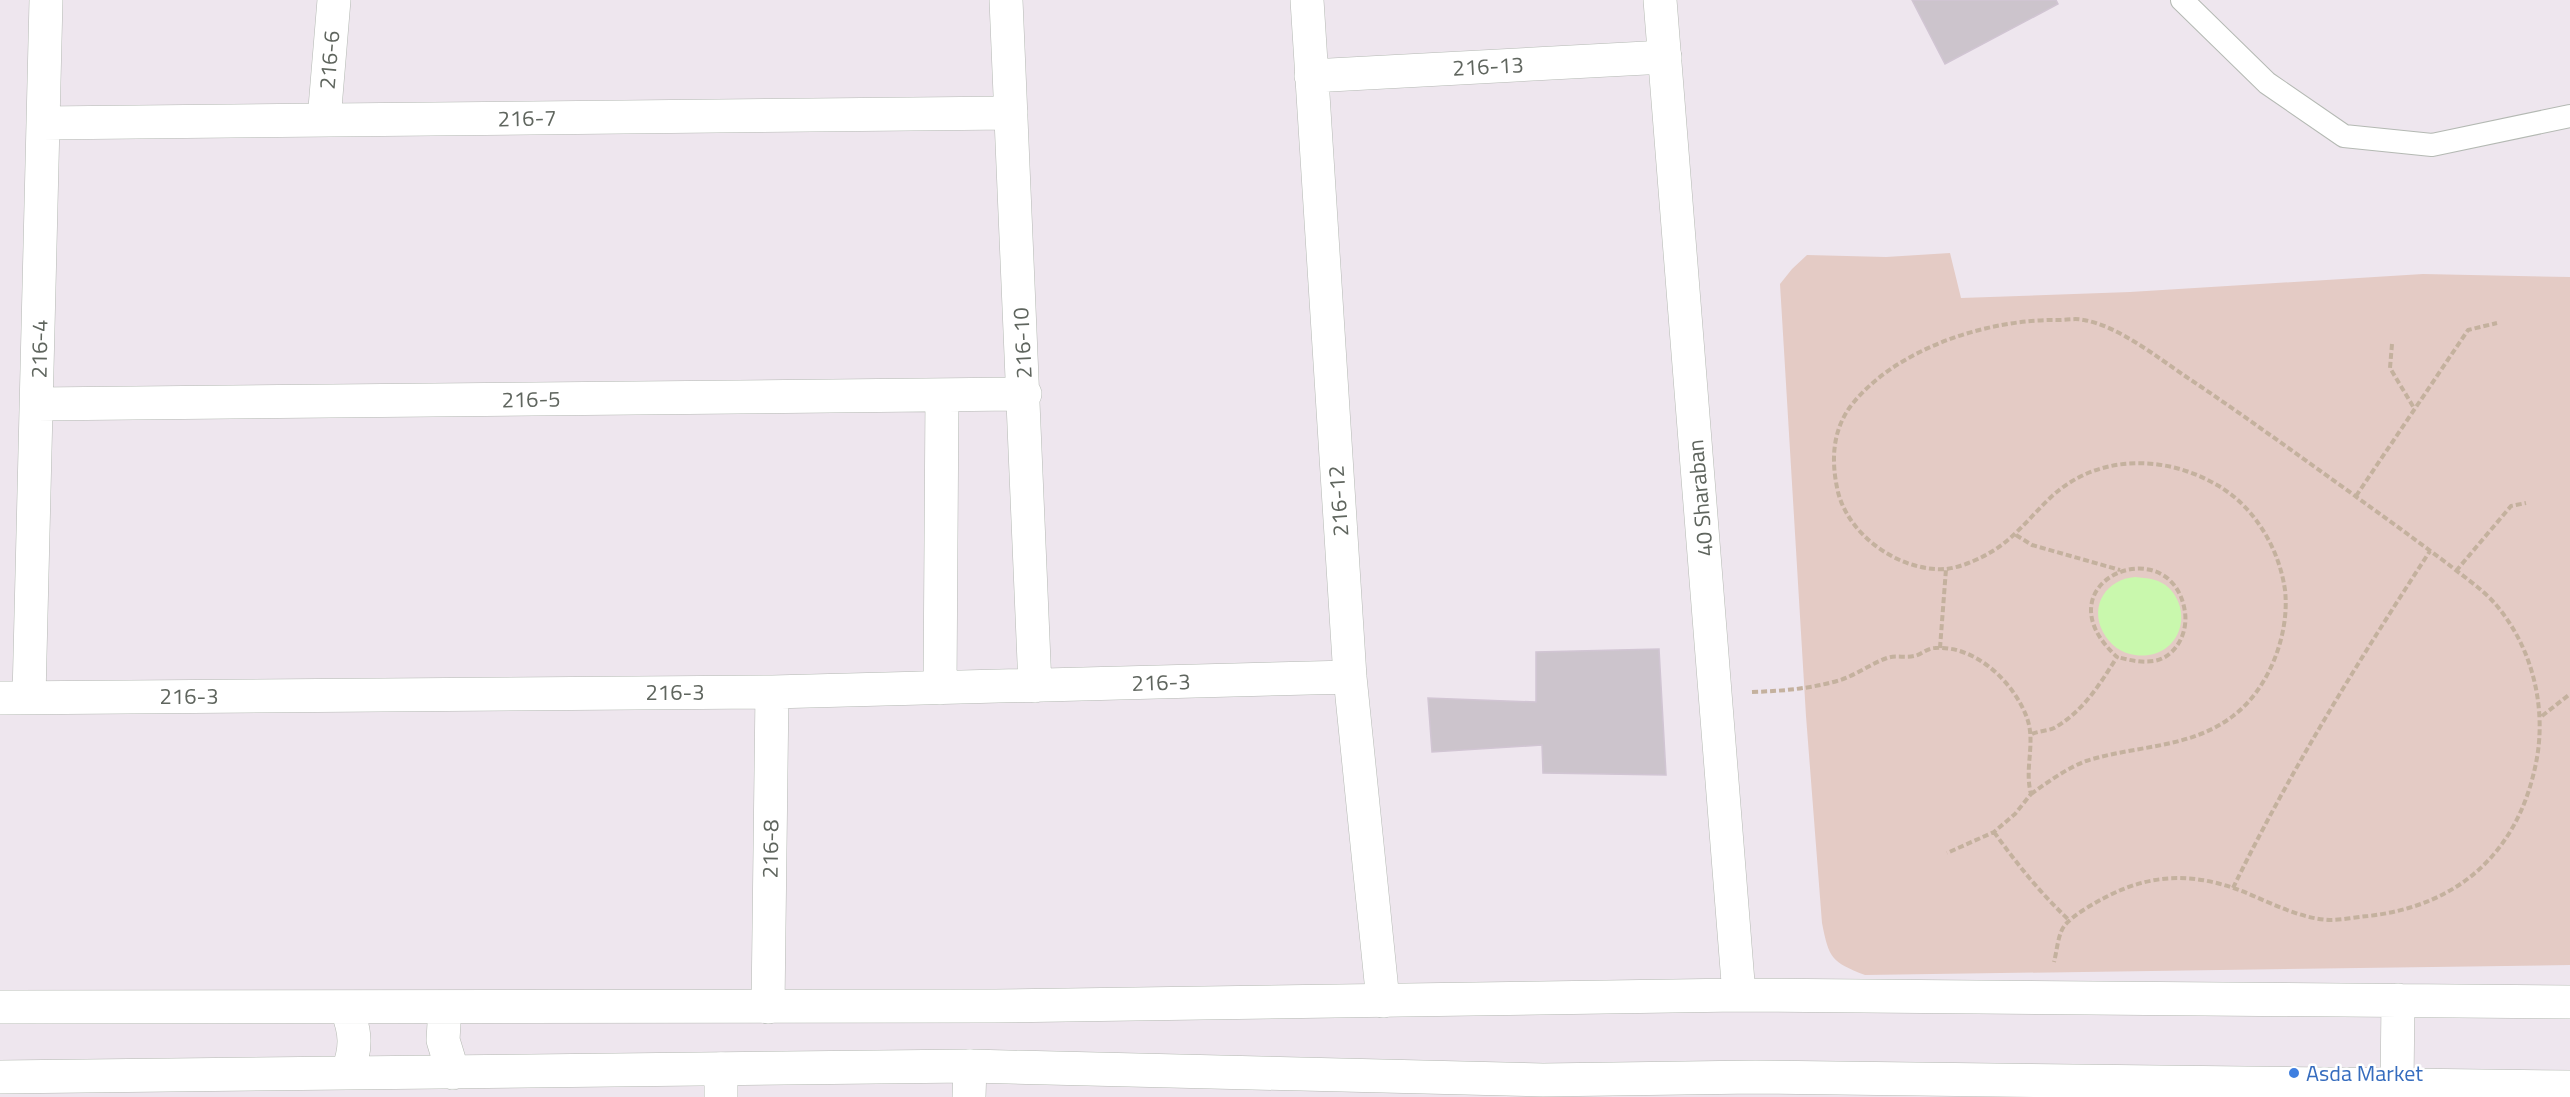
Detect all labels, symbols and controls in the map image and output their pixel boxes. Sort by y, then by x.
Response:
street label: 216-6 [309,29,349,91]
street label: 216-13 [1452,47,1524,85]
street label: 216-7 [497,100,557,136]
street label: 216-10 [1003,307,1041,379]
street label: 216-4 [21,319,57,379]
street label: 216-5 [501,381,561,417]
street label: 40 Sharaban [1678,438,1722,558]
street label: 216-12 [1319,464,1357,538]
street label: 216-3 [1131,664,1191,700]
street label: 216-3 [646,675,704,709]
street label: 216-3 [160,679,218,713]
street label: 216-8 [752,819,788,879]
place label: Asda Market [2306,1056,2423,1090]
marker: Asda Market [2287,1066,2301,1080]

